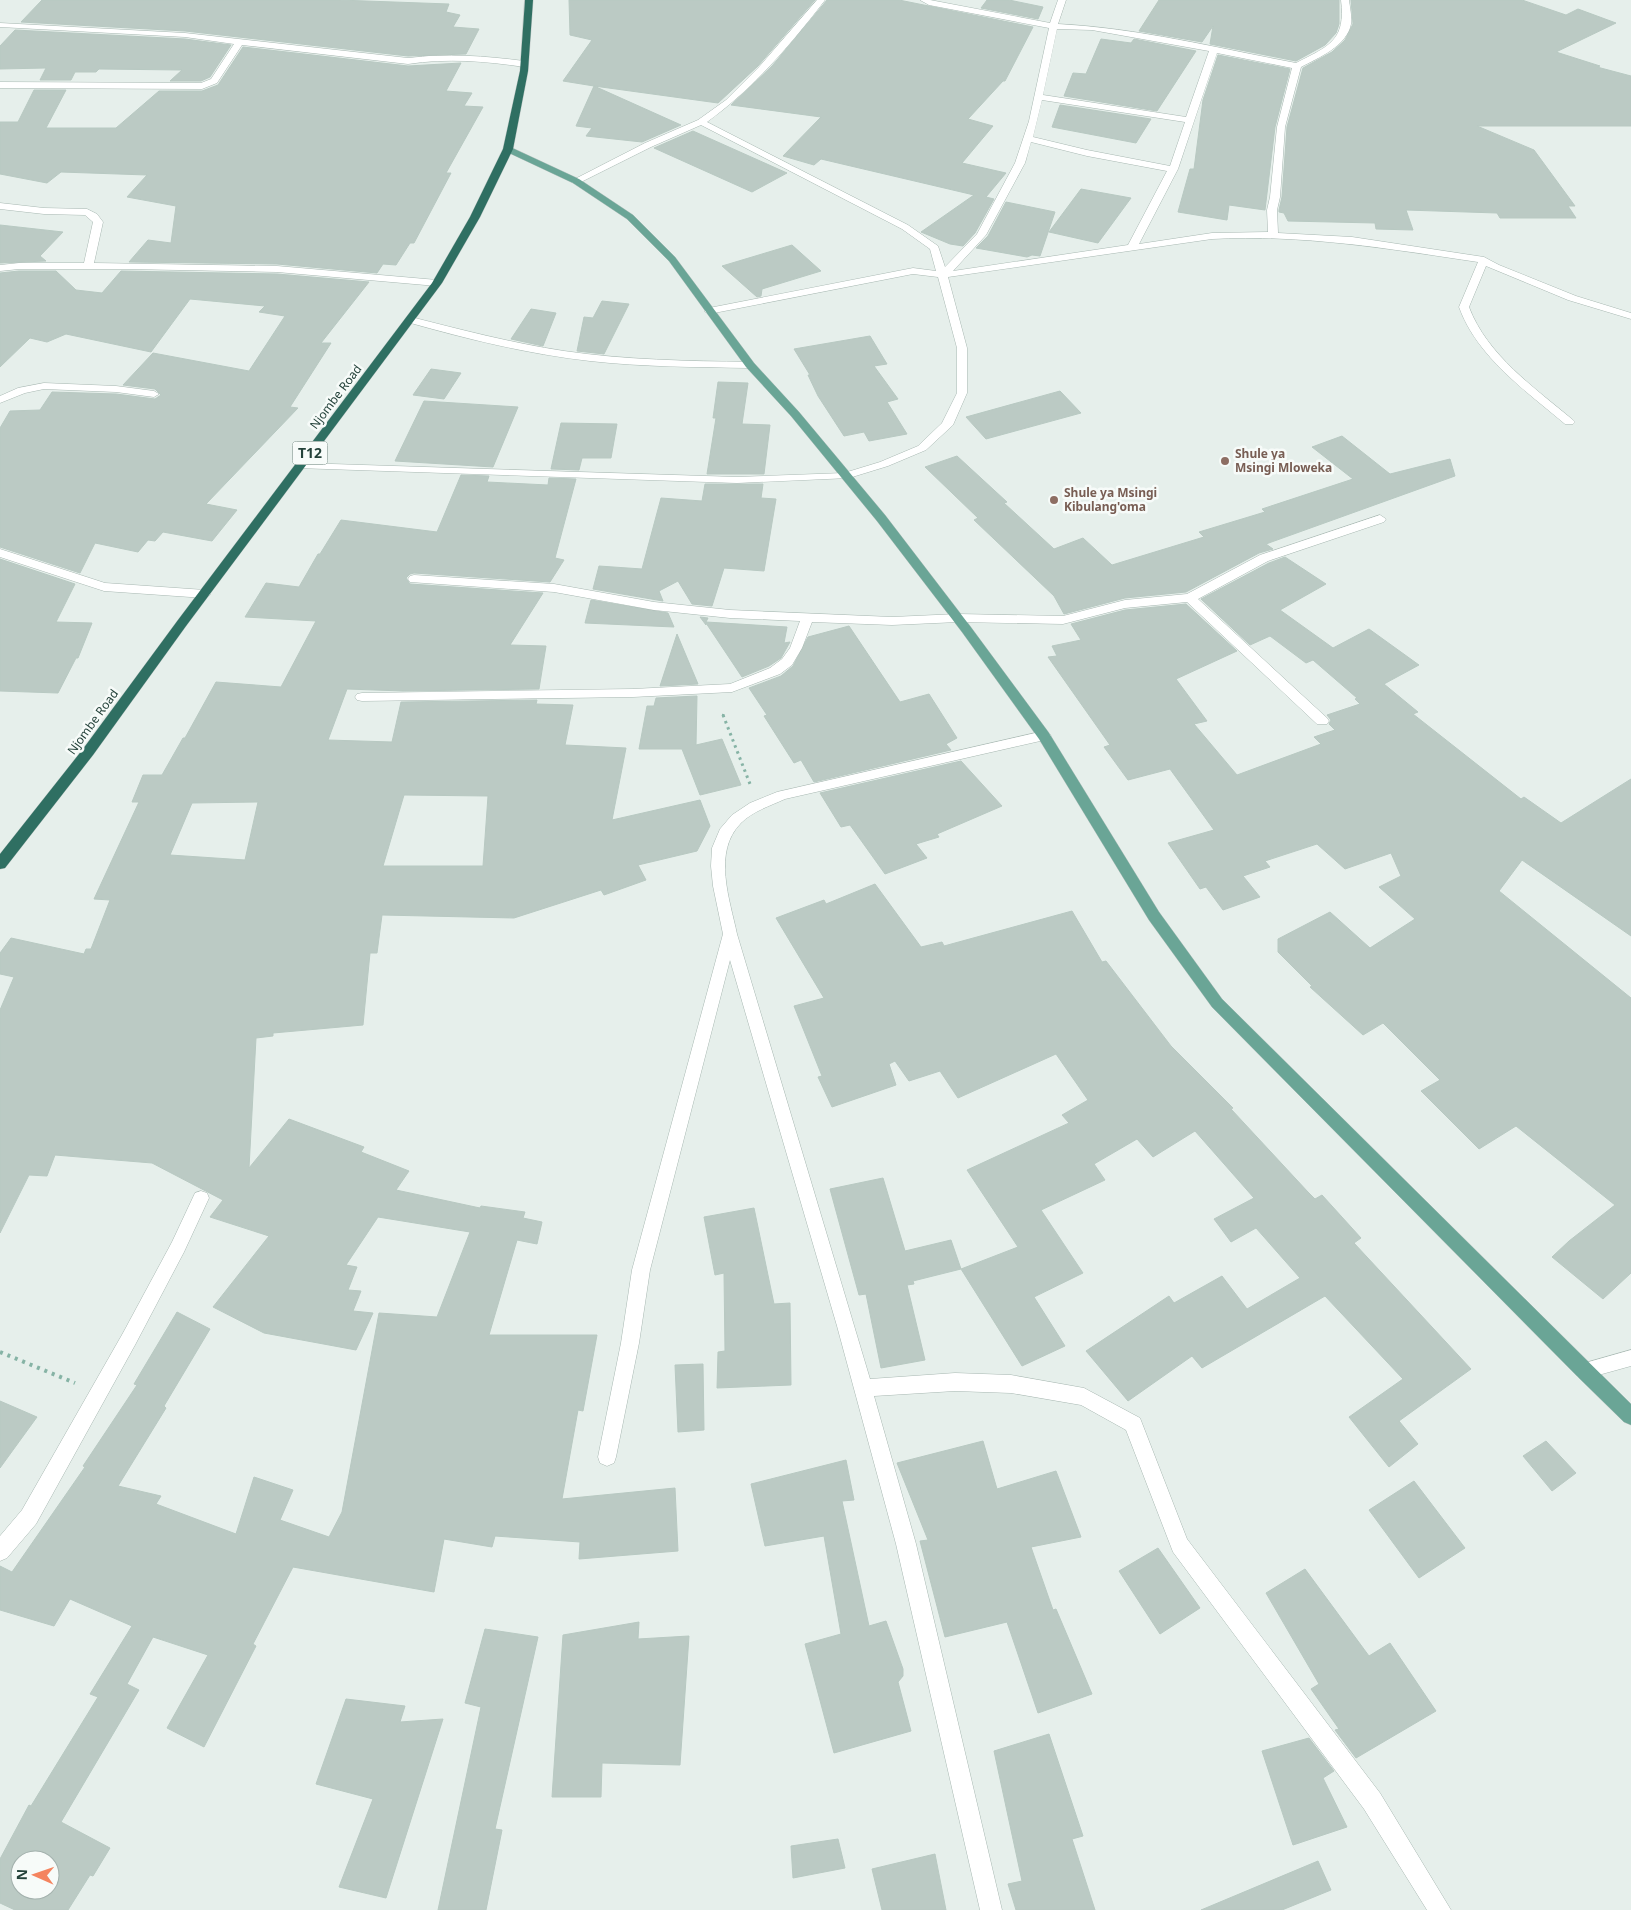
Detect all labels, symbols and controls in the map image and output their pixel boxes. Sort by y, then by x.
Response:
street label: Njombe Road [306,361,366,432]
road number: T12 [292,442,328,464]
place label: Shule ya Msingi Mloweka [1235,445,1332,476]
marker: Shule ya Msingi Mloweka [1219,455,1231,467]
place label: Shule ya Msingi Kibulang'oma [1064,484,1157,515]
marker: Shule ya Msingi Kibulang'oma [1048,494,1060,506]
street label: Njombe Road [63,686,122,758]
north arrow [10,1850,60,1900]
text: N [12,1869,31,1881]

